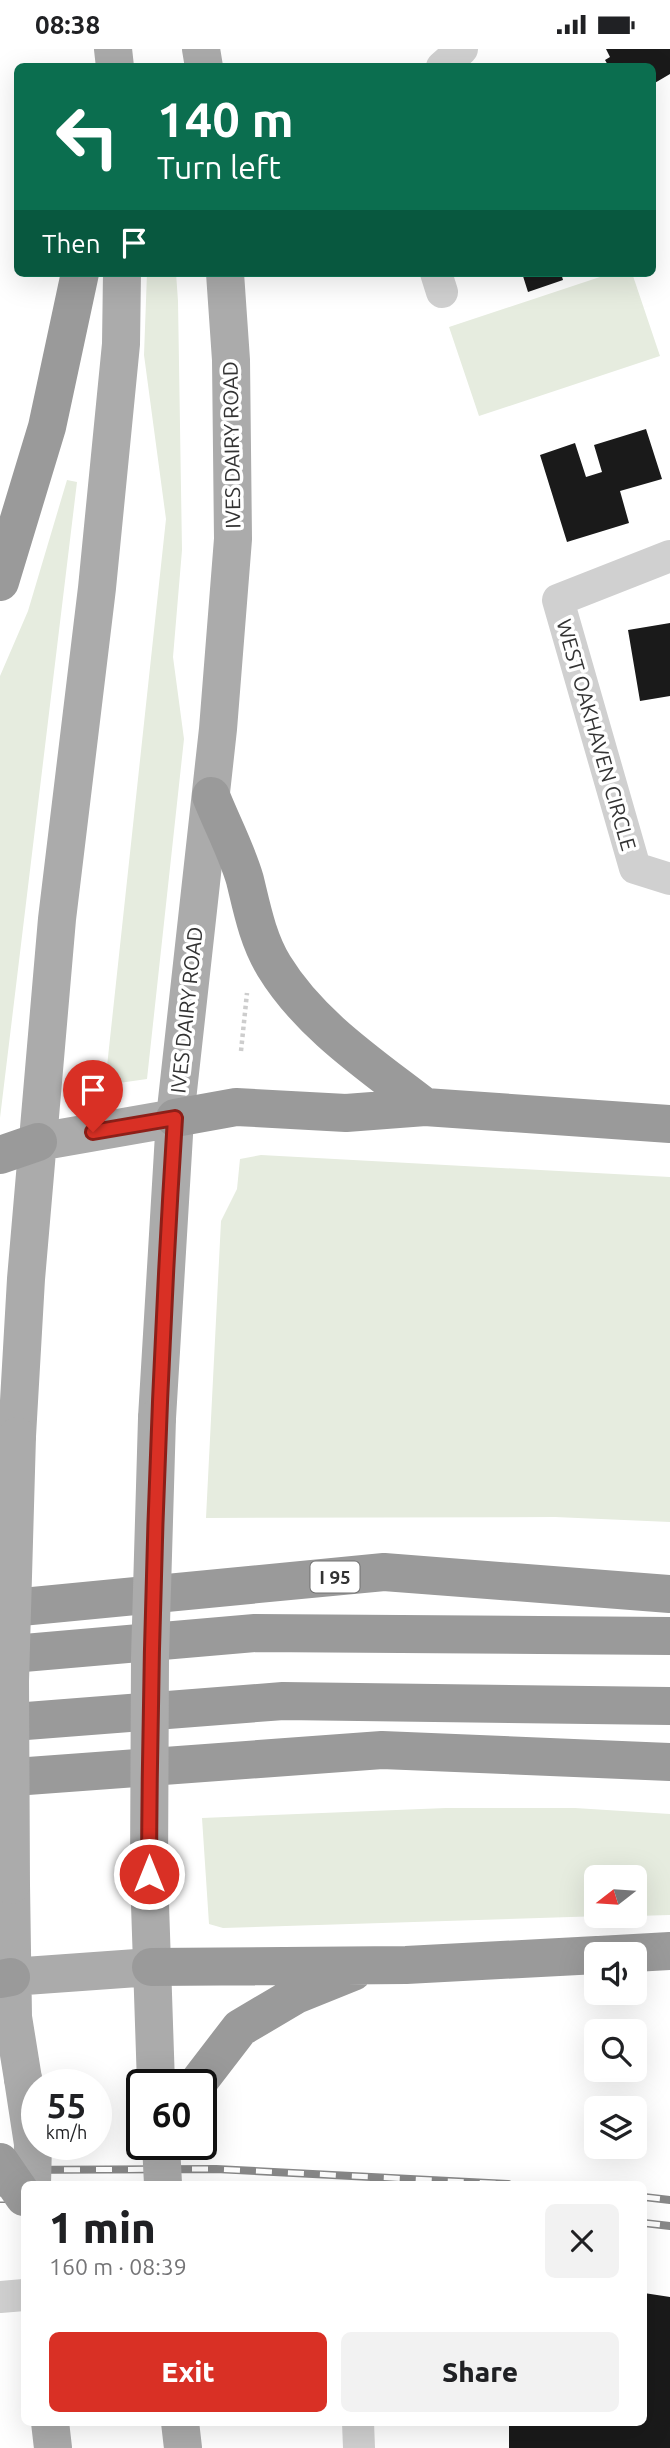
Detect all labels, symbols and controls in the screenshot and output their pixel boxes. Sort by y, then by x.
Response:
text: 08:38 [35,10,100,39]
icon: left [42,91,133,182]
text: 140 m [157,91,294,146]
text: Turn left [157,149,281,185]
icon: arrive [115,224,153,262]
text: Then [42,229,101,258]
street label: IVES DAIRY ROAD [218,361,244,529]
street label: WEST OAKHAVEN CIRCLE [552,616,642,853]
street label: IVES DAIRY ROAD [165,925,207,1094]
pin [63,1060,123,1132]
icon: arrive [74,1071,112,1109]
road number: I 95 [310,1561,360,1593]
position arrow [112,1837,186,1911]
north arrow [584,1865,648,1929]
map controls [584,1865,647,2159]
button: sound [584,1942,647,2005]
button: search [584,2019,647,2082]
speed limit sign: 60 [126,2069,217,2160]
text: 55 [47,2085,86,2125]
button: layers [584,2096,647,2159]
text: km/h [46,2122,87,2142]
text: 1 min [49,2204,156,2251]
button: close [545,2204,619,2278]
text: 160 m · 08:39 [49,2254,187,2279]
button: Exit [49,2332,327,2412]
button: Share [341,2332,619,2412]

